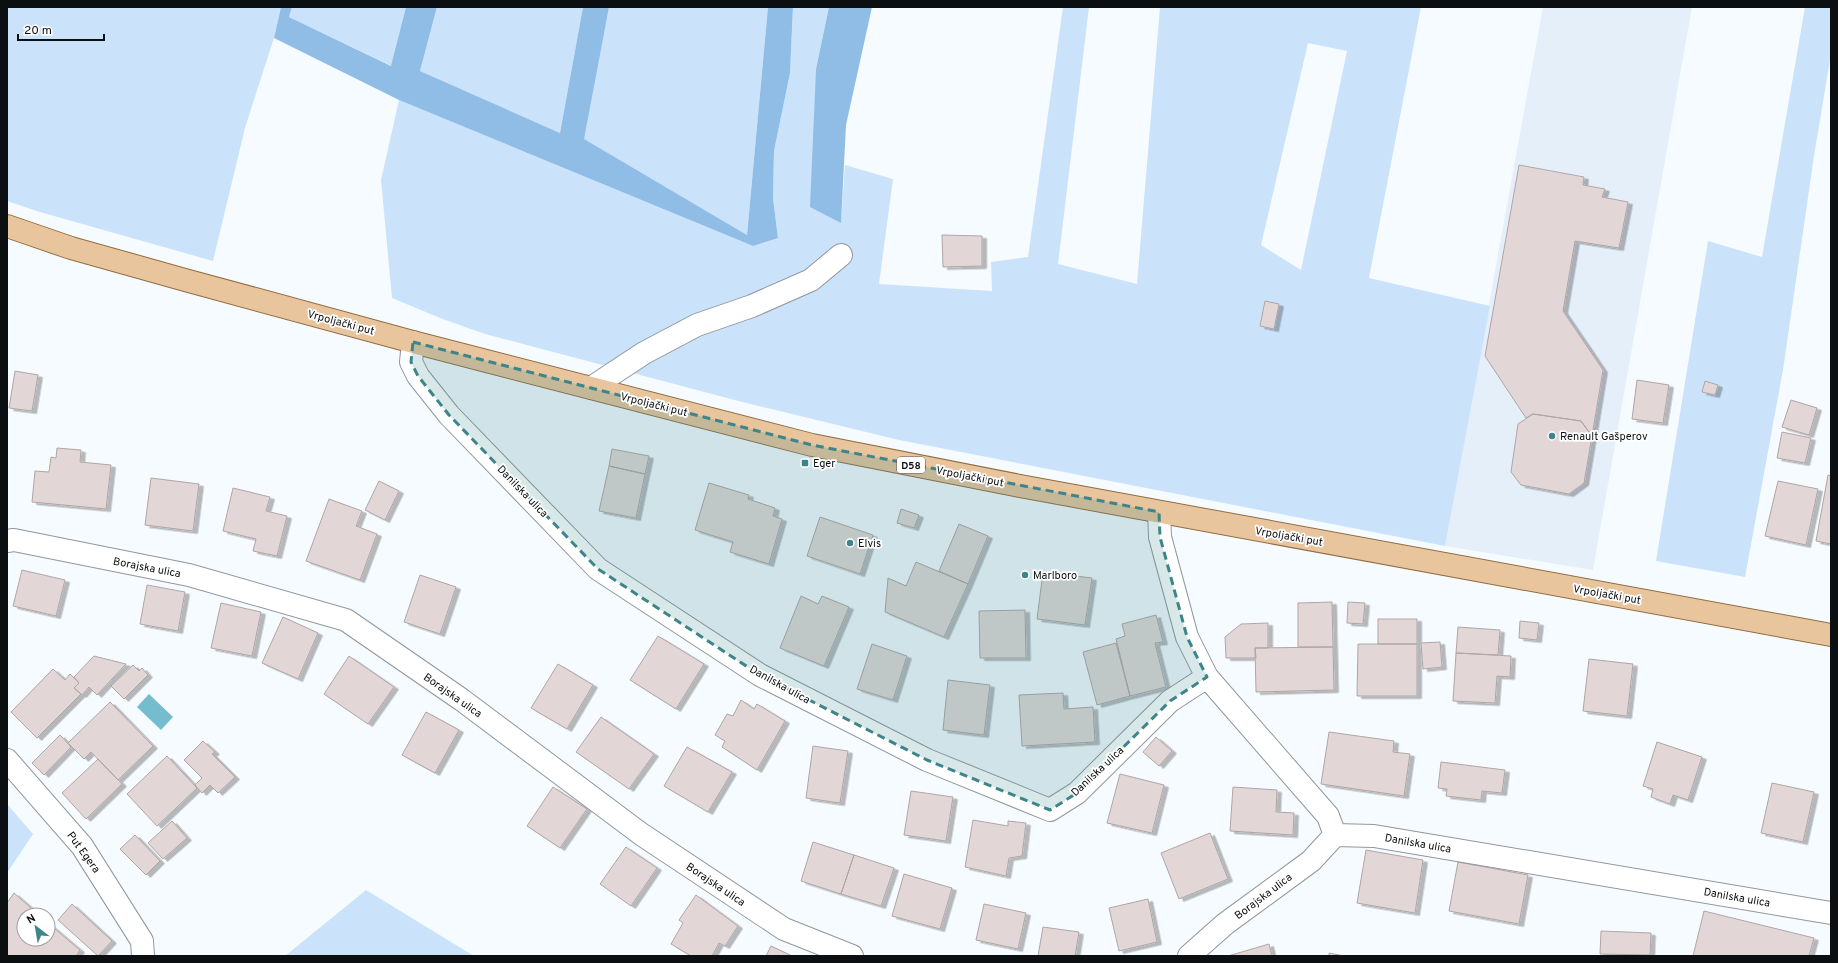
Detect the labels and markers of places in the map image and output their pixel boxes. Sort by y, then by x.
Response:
place label: Renault Gašperov [1560,430,1648,444]
marker: Renault Gašperov [1547,431,1557,441]
place label: Eger [813,457,836,471]
marker: Eger [800,458,810,468]
place label: Elvis [858,537,881,551]
marker: Elvis [845,538,855,548]
place label: Marlboro [1033,569,1077,583]
marker: Marlboro [1020,570,1030,580]

